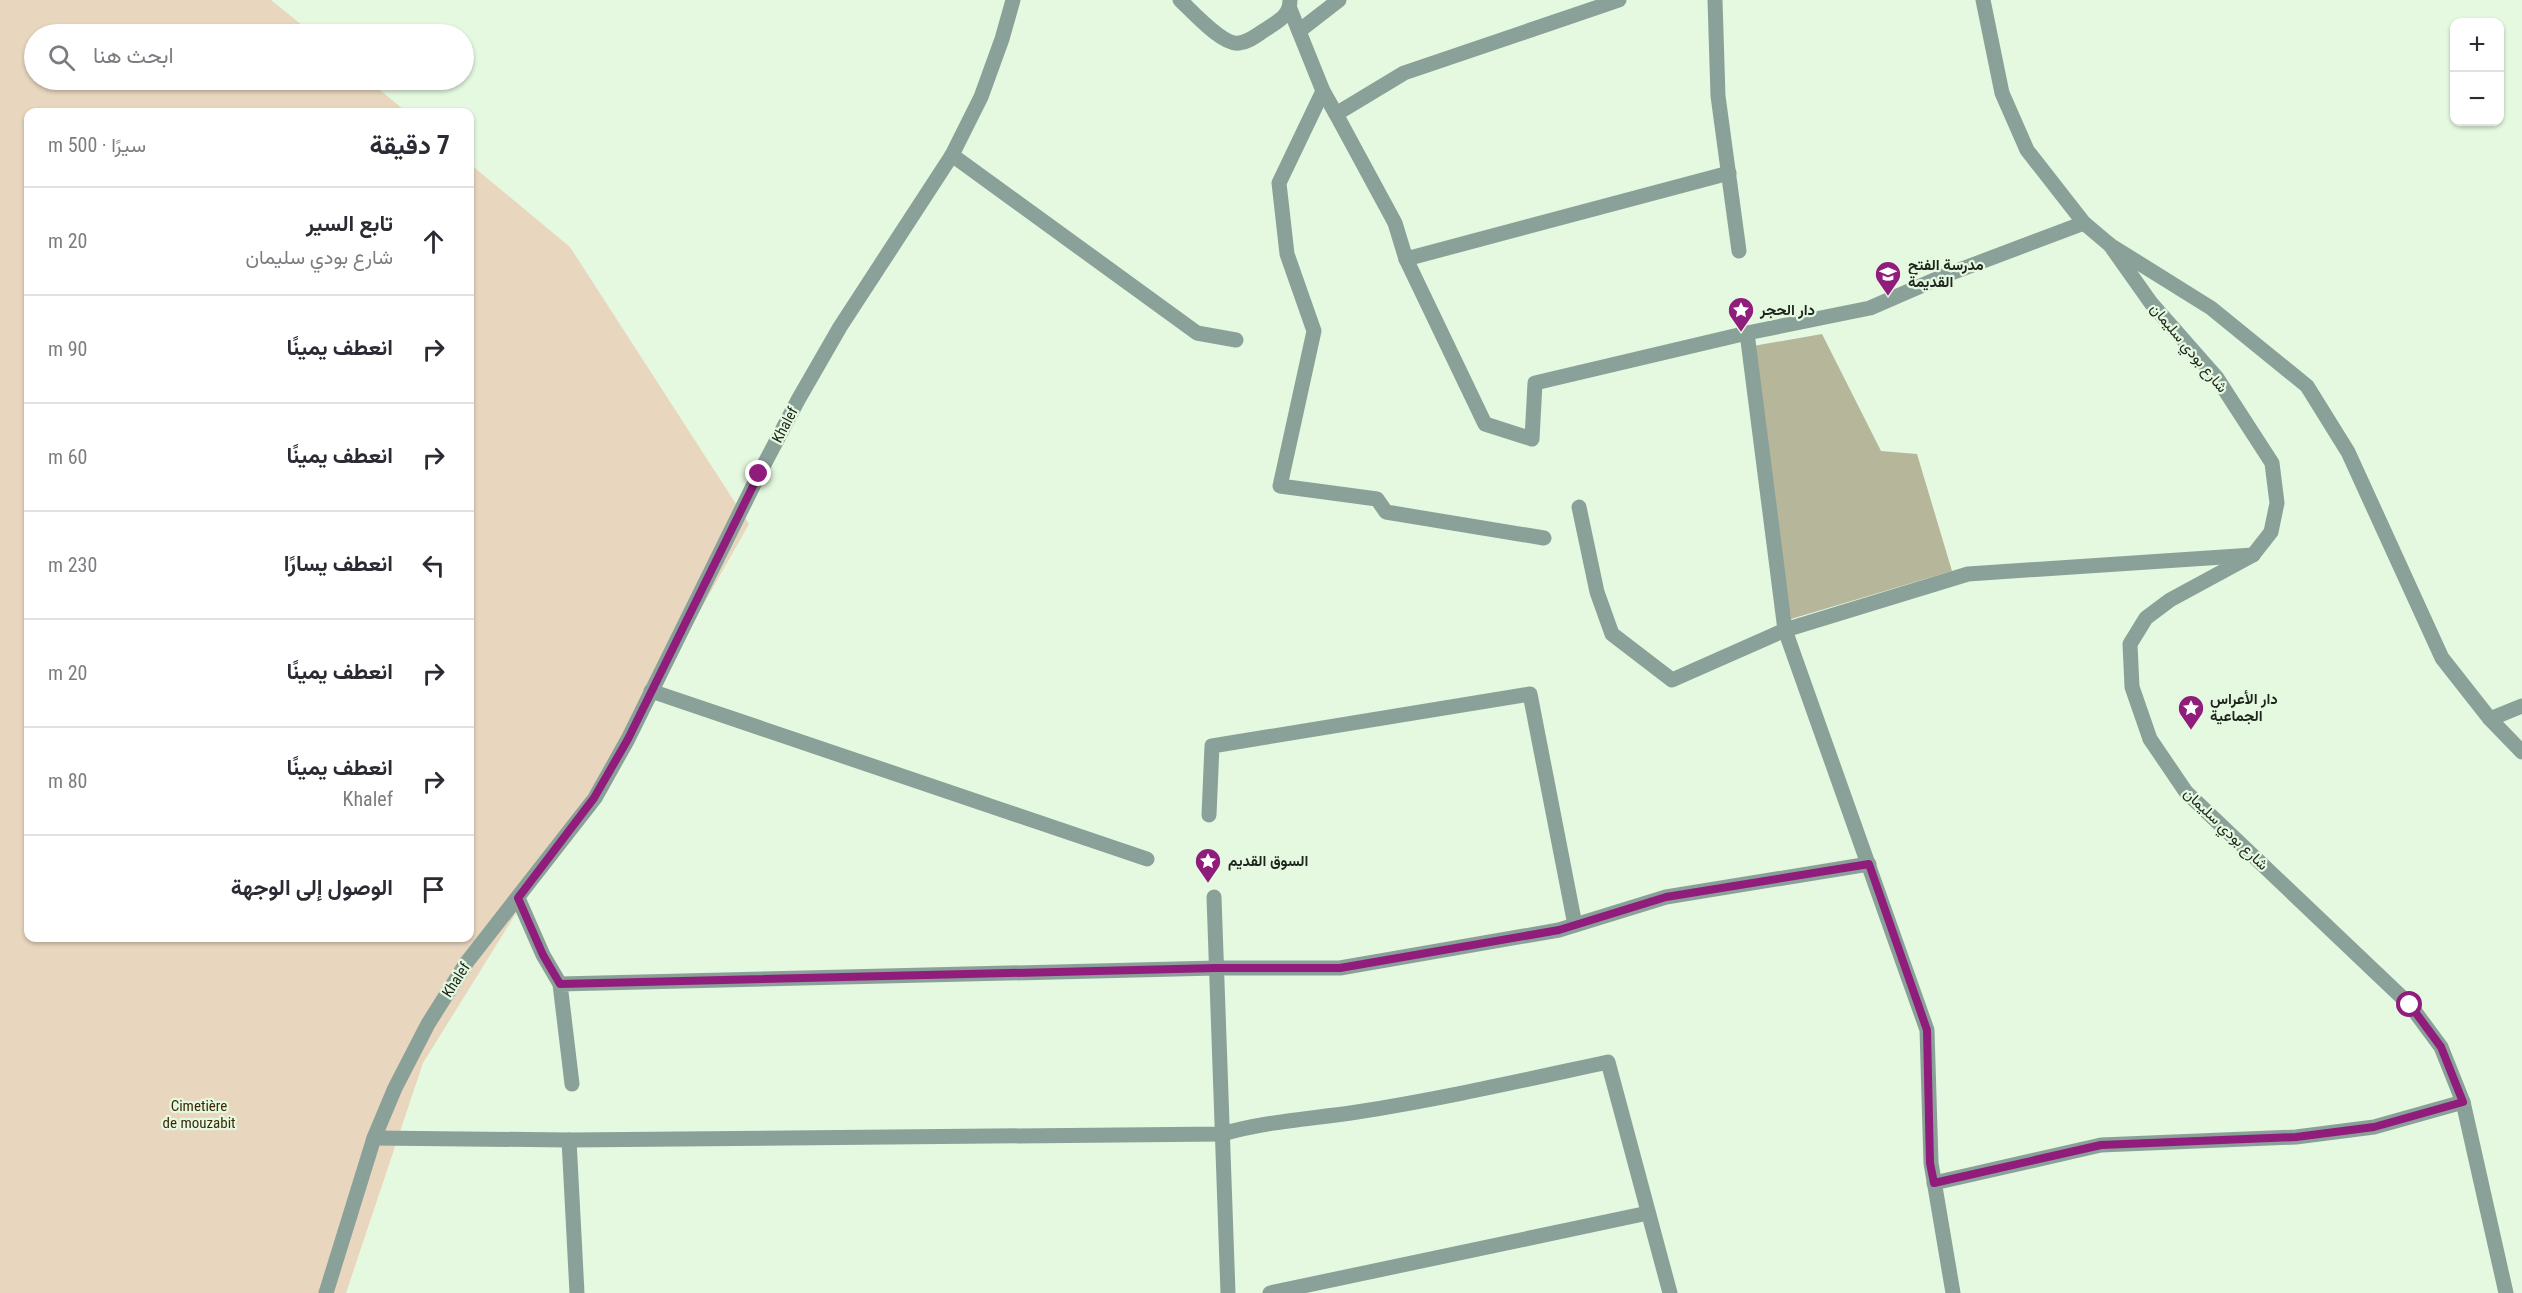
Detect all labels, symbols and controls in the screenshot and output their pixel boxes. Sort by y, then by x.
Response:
map controls [2450,18,2504,126]
button: + [2450,18,2504,72]
search box [24,24,474,90]
icon: search [45,41,78,74]
text: ابحث هنا [93,43,174,68]
button: − [2450,72,2504,126]
text: 7 دقيقة [370,130,450,160]
text: سيرًا · 500 m [48,133,146,157]
text: تابع السير [306,211,393,236]
icon: ahead [417,225,450,258]
text: 20 m [48,229,87,253]
text: شارع بودي سليمان [246,245,393,269]
place label: مدرسة الفتح القديمة [1908,256,1984,291]
school or university icon: مدرسة الفتح القديمة [1873,259,1903,297]
place icon: دار الحجر [1726,295,1756,333]
street label: شارع بودي سليمان [2143,300,2232,399]
place label: دار الحجر [1759,301,1815,319]
icon: right [417,333,450,366]
text: انعطف يمينًا [287,335,393,360]
text: 90 m [48,337,87,361]
street label: Khalef [768,404,802,446]
icon: right [417,441,450,474]
text: انعطف يمينًا [287,443,393,468]
text: 60 m [48,445,87,469]
route end [745,460,771,486]
icon: left [417,549,450,582]
text: انعطف يسارًا [284,551,393,576]
text: 230 m [48,553,97,577]
icon: right [417,657,450,690]
text: انعطف يمينًا [287,659,393,684]
text: 20 m [48,661,87,685]
place label: دار الأعراس الجماعية [2210,690,2278,725]
place icon: دار الأعراس الجماعية [2176,693,2206,731]
text: انعطف يمينًا [287,755,393,780]
icon: right [417,765,450,798]
text: 80 m [48,769,87,793]
street label: شارع بودي سليمان [2177,784,2272,877]
text: Khalef [343,787,393,811]
place icon: السوق القديم [1193,846,1223,884]
place label: السوق القديم [1228,852,1308,871]
icon: arrive [417,873,450,906]
text: الوصول إلى الوجهة [231,875,393,900]
street label: Khalef [438,959,474,1001]
route start [2396,991,2422,1017]
park label: Cimetière de mouzabit [162,1097,236,1132]

